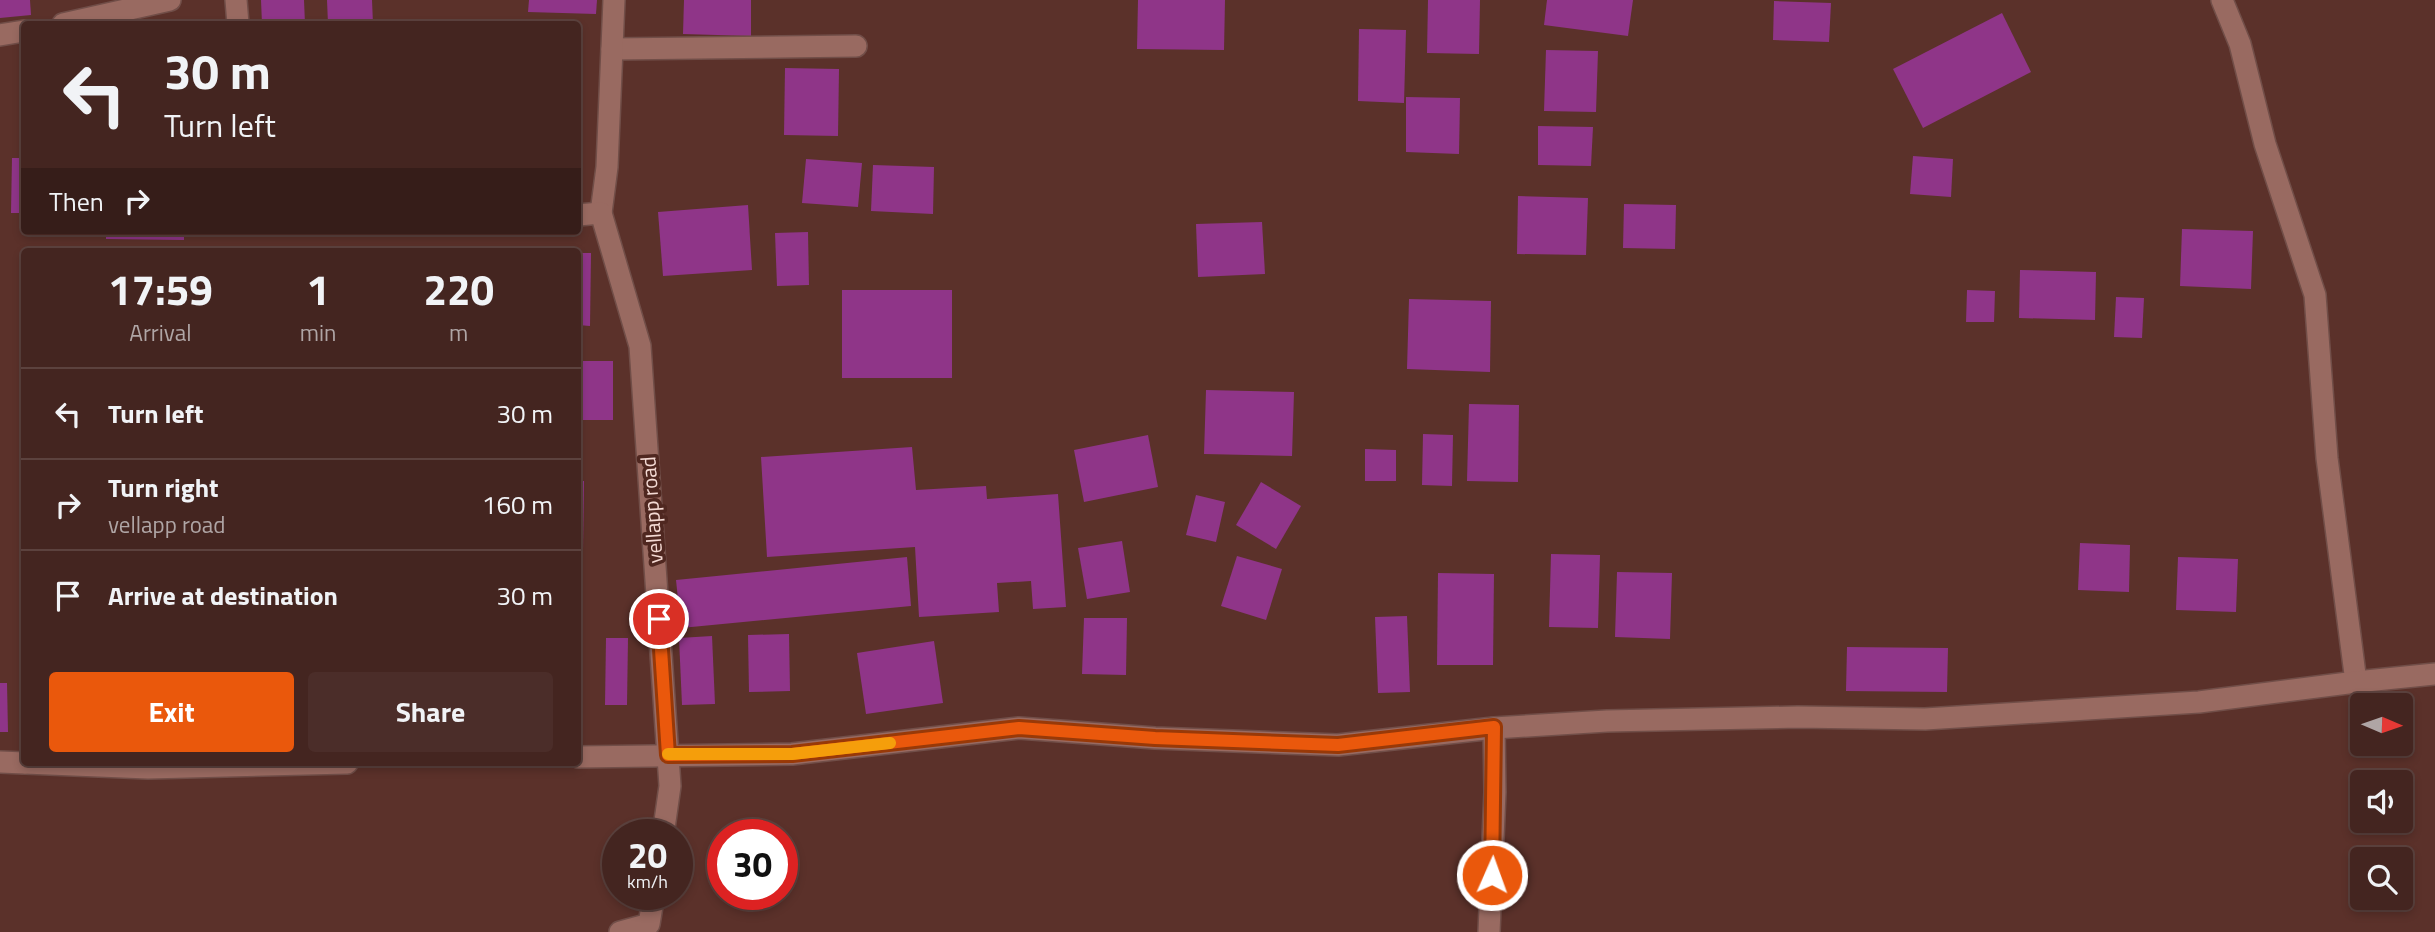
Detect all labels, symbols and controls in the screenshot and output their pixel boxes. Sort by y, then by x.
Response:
text: 30 m [164,33,271,108]
icon: left [49,49,140,140]
text: Turn left [164,101,276,149]
text: Then [49,182,104,221]
icon: right [118,182,156,220]
text: 17:59 [108,257,213,321]
text: 1 [306,257,330,321]
text: 220 [423,257,494,321]
text: Arrival [129,315,192,350]
text: min [300,315,336,350]
text: m [449,315,468,350]
text: Turn left [108,394,203,433]
text: 30 m [496,394,553,433]
icon: left [49,395,87,433]
street label: vellapp road [631,455,671,565]
text: Turn right [108,468,219,507]
text: 160 m [482,485,553,524]
icon: right [49,486,87,524]
text: vellapp road [108,507,225,542]
text: Arrive at destination [108,576,338,615]
text: 30 m [496,576,553,615]
icon: arrive [49,577,87,615]
pin [629,589,689,649]
icon: arrive [640,600,678,638]
button: Exit [49,672,294,752]
button: Share [308,672,553,752]
north arrow [2350,693,2413,756]
map controls [2350,693,2413,910]
button: sound [2350,770,2413,833]
speed limit sign: 30 [707,819,798,910]
text: 20 [628,828,667,882]
position arrow [1455,838,1529,912]
button: search [2350,847,2413,910]
text: km/h [627,868,668,895]

